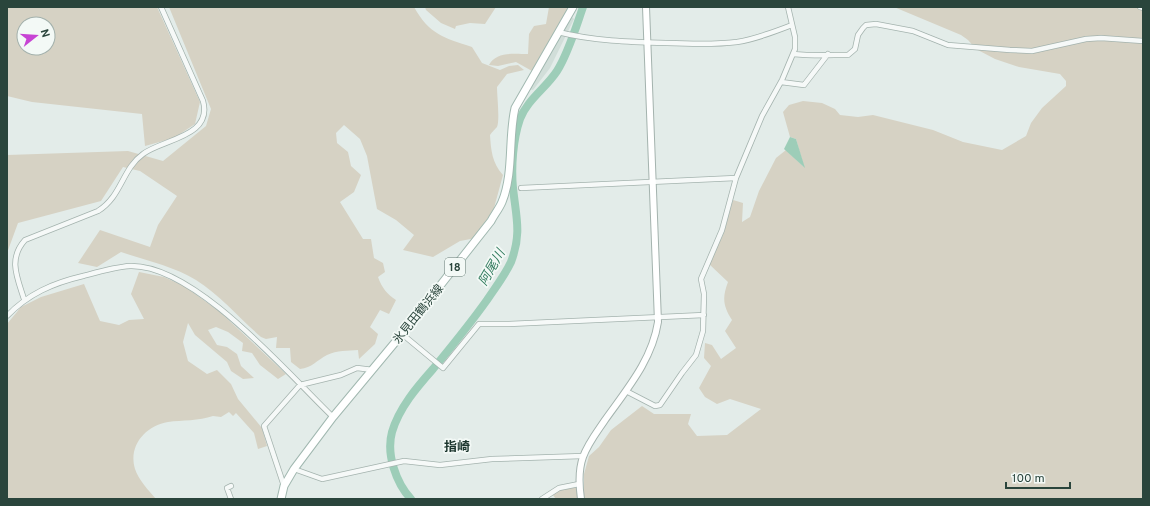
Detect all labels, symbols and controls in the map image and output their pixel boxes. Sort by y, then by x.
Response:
north arrow [16,16,56,56]
text: N [37,28,52,39]
water label: 阿尾川 [476,245,510,289]
road number: 18 [445,258,465,276]
street label: 氷見田鶴浜線 [390,282,448,348]
district label: 指崎 [444,439,470,456]
scale bar [1006,464,1070,490]
text: 100 m [1012,471,1045,487]

